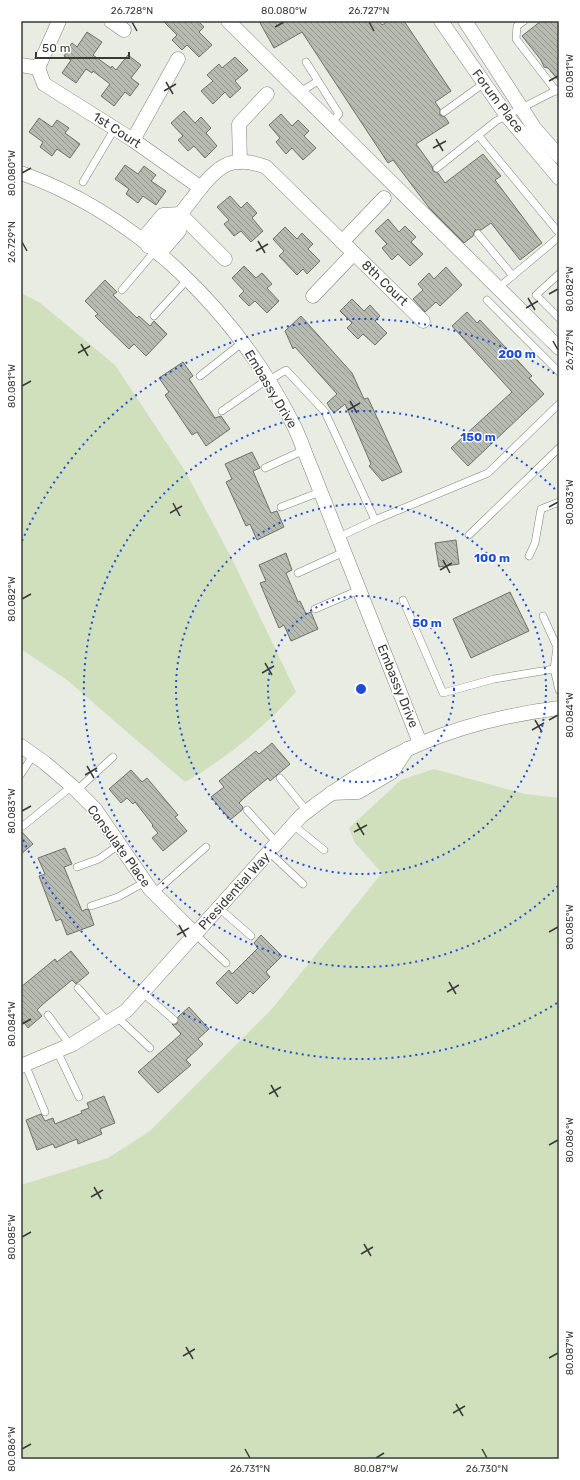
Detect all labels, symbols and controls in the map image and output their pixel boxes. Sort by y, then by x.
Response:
text: 26.728°N [111,5,153,17]
text: 80.080°W [261,5,307,17]
text: 26.727°N [348,5,390,17]
scale bar [36,34,129,60]
text: 50 m [42,41,70,55]
text: 80.081°W [564,54,576,98]
street label: Forum Place [469,66,527,136]
street label: 1st Court [90,109,144,151]
text: 80.080°W [6,150,18,196]
text: 26.729°N [6,221,18,263]
street label: 8th Court [359,257,411,309]
text: 80.082°W [564,266,576,312]
text: 26.727°N [564,329,576,371]
street label: Embassy Drive [242,347,300,431]
text: 200 m [498,347,536,361]
text: 80.081°W [6,364,18,408]
text: 150 m [460,430,496,444]
text: 80.083°W [564,479,576,525]
text: 100 m [474,551,510,565]
text: 80.082°W [6,576,18,622]
text: 50 m [412,616,442,630]
street label: Embassy Drive [374,642,422,730]
centre of rings [354,682,368,696]
text: 80.084°W [564,692,576,738]
text: 80.083°W [6,788,18,834]
street label: Consulate Place [84,802,154,890]
street label: Presidential Way [195,849,273,933]
text: 80.085°W [564,904,576,950]
text: 80.084°W [6,1001,18,1047]
text: 80.086°W [564,1117,576,1163]
text: 80.085°W [6,1214,18,1260]
text: 80.087°W [564,1331,576,1375]
text: 80.086°W [6,1426,18,1472]
text: 26.731°N [230,1463,270,1475]
text: 80.087°W [354,1463,398,1475]
text: 26.730°N [466,1463,508,1475]

